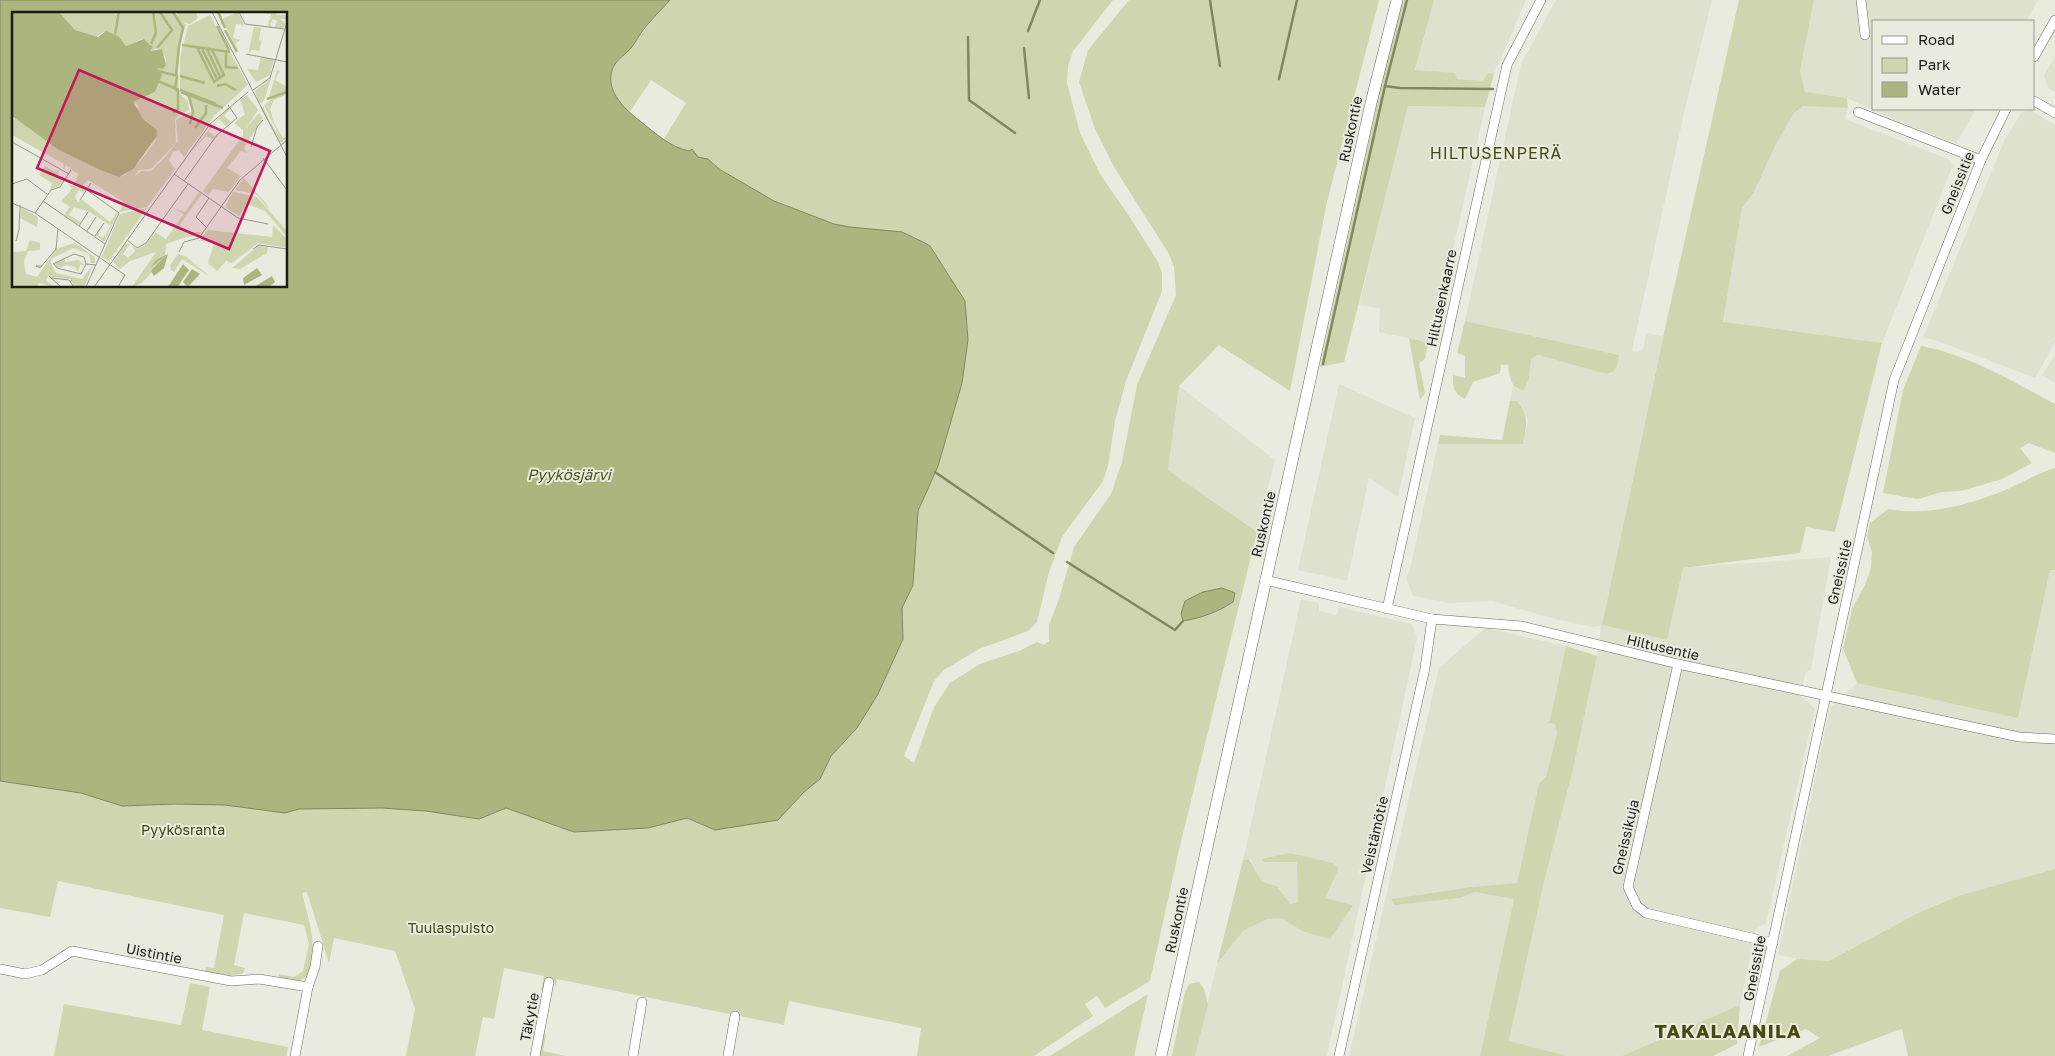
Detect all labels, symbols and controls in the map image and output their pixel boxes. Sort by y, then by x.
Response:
inset map [12,12,288,288]
legend [1872,20,2035,110]
text: Road [1918,30,1955,48]
text: Park [1918,55,1951,73]
text: Water [1918,80,1961,98]
street label: Ruskontie [1335,94,1365,164]
district label: HILTUSENPERÄ [1430,143,1562,163]
street label: Gneissitie [1937,149,1977,217]
street label: Hiltusenkaarre [1422,248,1460,348]
water label: Pyykösjärvi [527,465,613,484]
street label: Ruskontie [1247,489,1279,559]
street label: Gneissitie [1823,538,1855,606]
street label: Hiltusentie [1625,630,1701,664]
street label: Veistämötie [1357,794,1391,876]
street label: Gneissikuja [1608,798,1642,876]
park label: Pyykösranta [141,821,225,838]
street label: Ruskontie [1161,885,1191,955]
park label: Tuulaspuisto [408,919,494,936]
street label: Gneissitie [1739,934,1769,1002]
street label: Uistintie [125,939,183,967]
street label: Täkytie [516,991,542,1043]
district label: TAKALAANILA [1654,1019,1802,1042]

